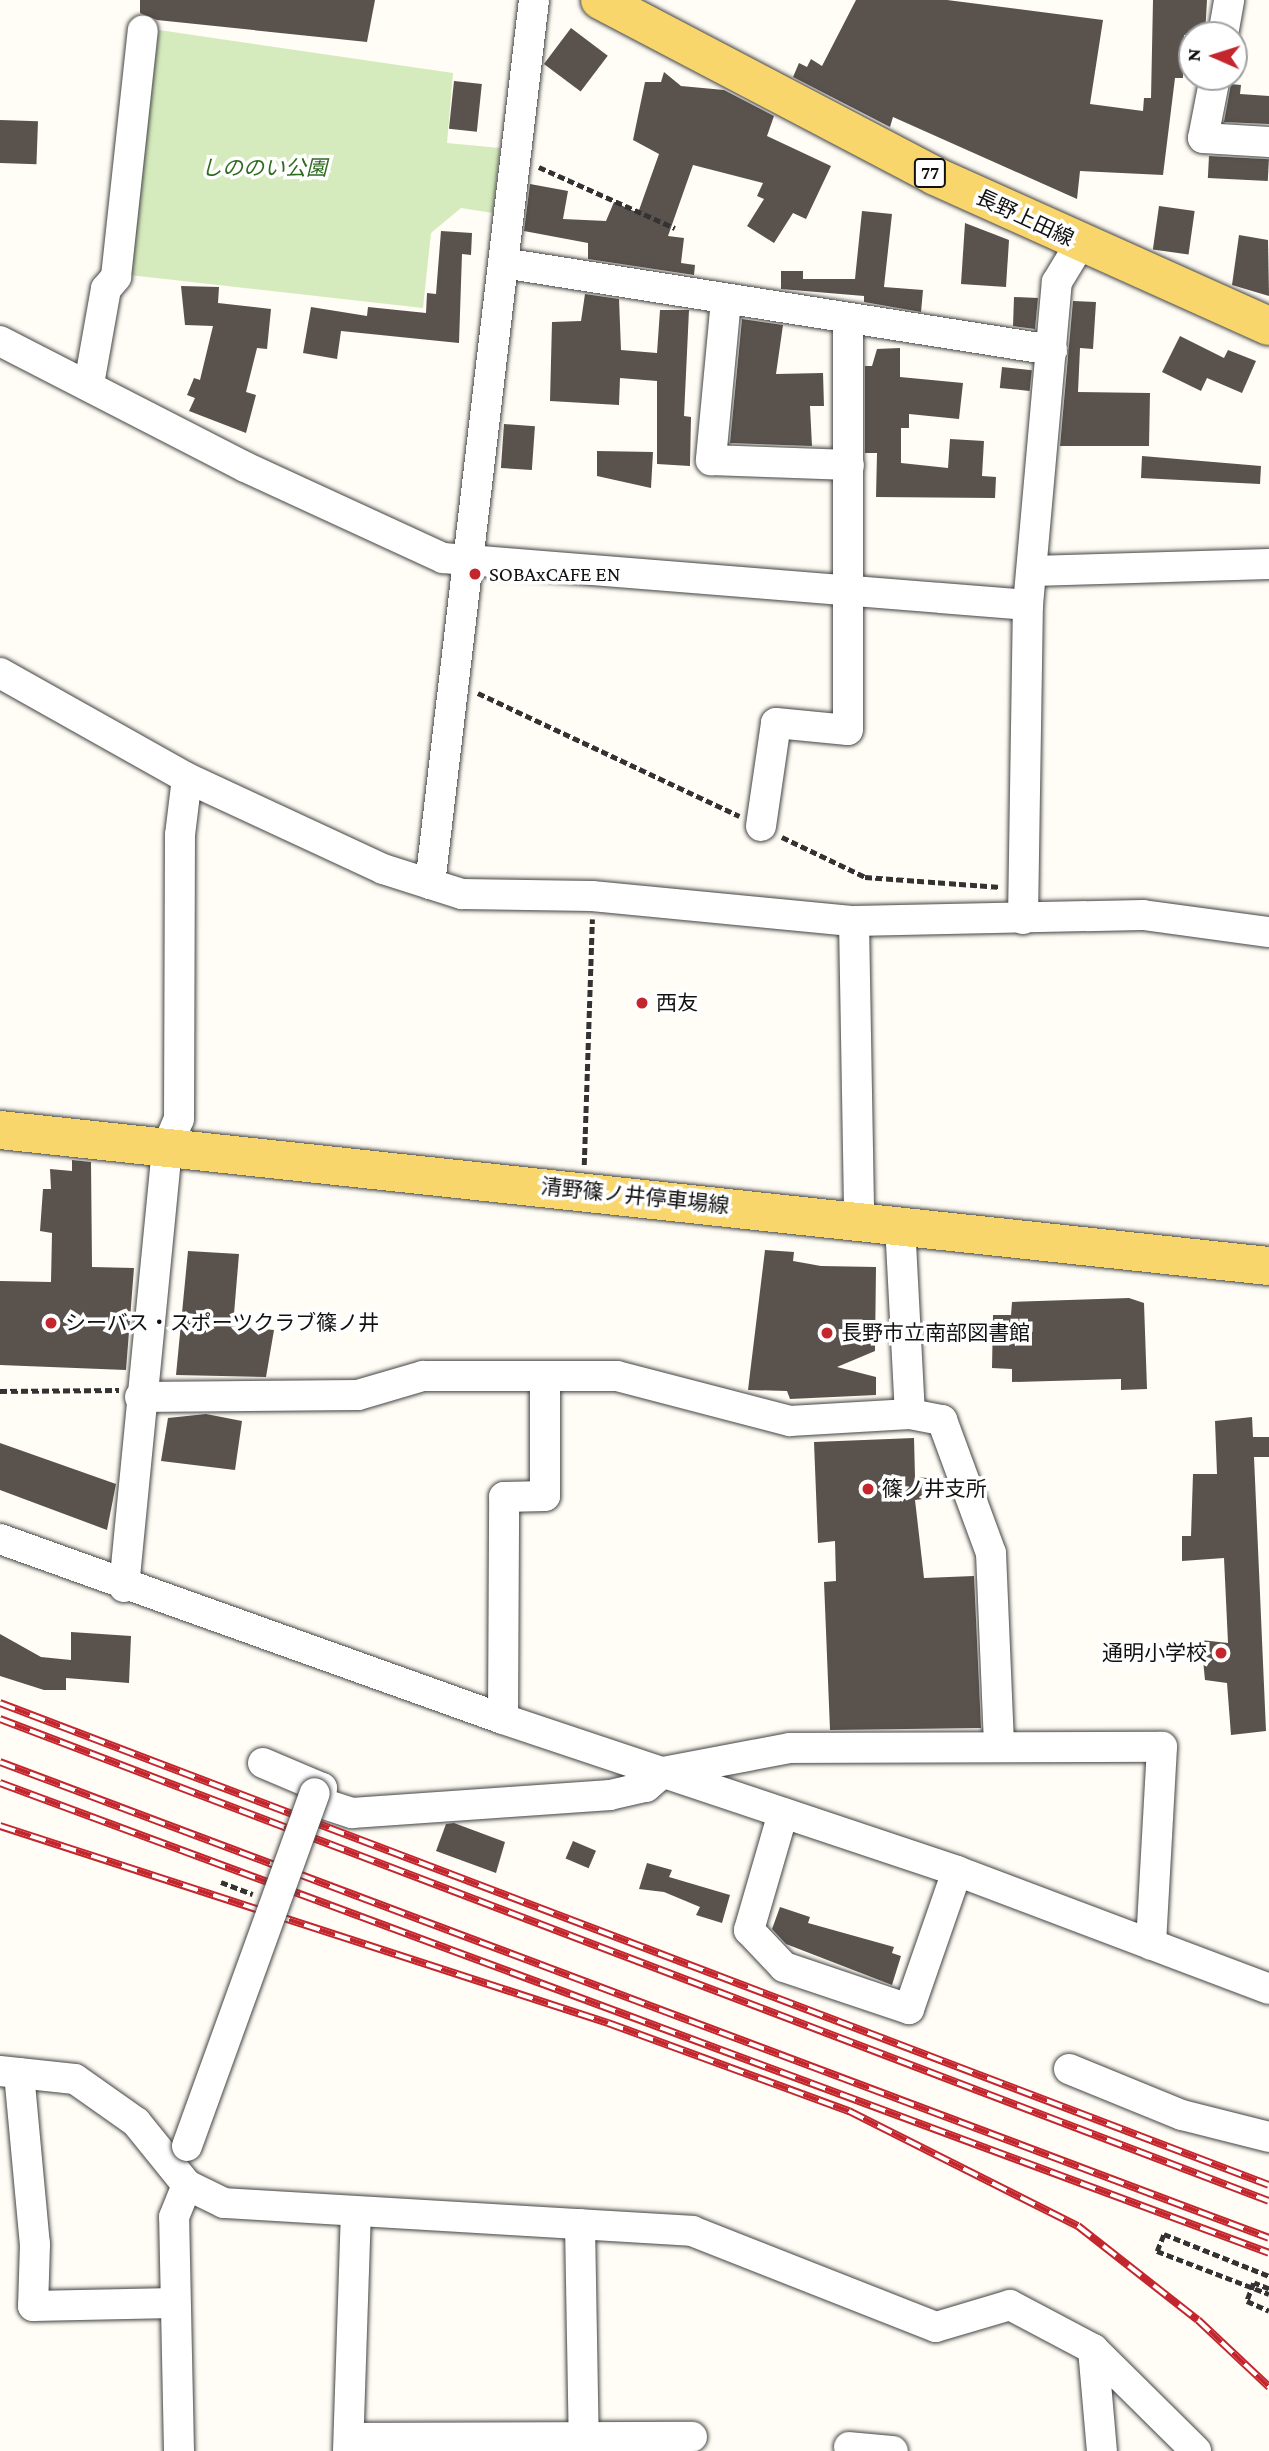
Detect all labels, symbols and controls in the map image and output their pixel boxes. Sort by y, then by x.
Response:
north arrow [1178,21,1248,91]
text: N [1183,48,1204,62]
park label: しののい公園 [201,155,327,181]
road number: 77 [912,158,948,188]
street label: 長野上田線 [972,184,1078,252]
place label: SOBAxCAFE EN [489,561,621,587]
marker: SOBAxCAFE EN [467,566,483,582]
place label: 西友 [656,990,698,1016]
marker: 西友 [634,995,650,1011]
street label: 清野篠ノ井停車場線 [540,1174,730,1218]
place label: シーバス・スポーツクラブ篠ノ井 [65,1310,380,1336]
marker: シーバス・スポーツクラブ篠ノ井 [43,1315,59,1331]
place label: 長野市立南部図書館 [841,1320,1030,1346]
marker: 長野市立南部図書館 [819,1325,835,1341]
place label: 篠ノ井支所 [882,1476,987,1502]
marker: 篠ノ井支所 [860,1481,876,1497]
place label: 通明小学校 [1102,1640,1207,1666]
marker: 通明小学校 [1213,1645,1229,1661]

